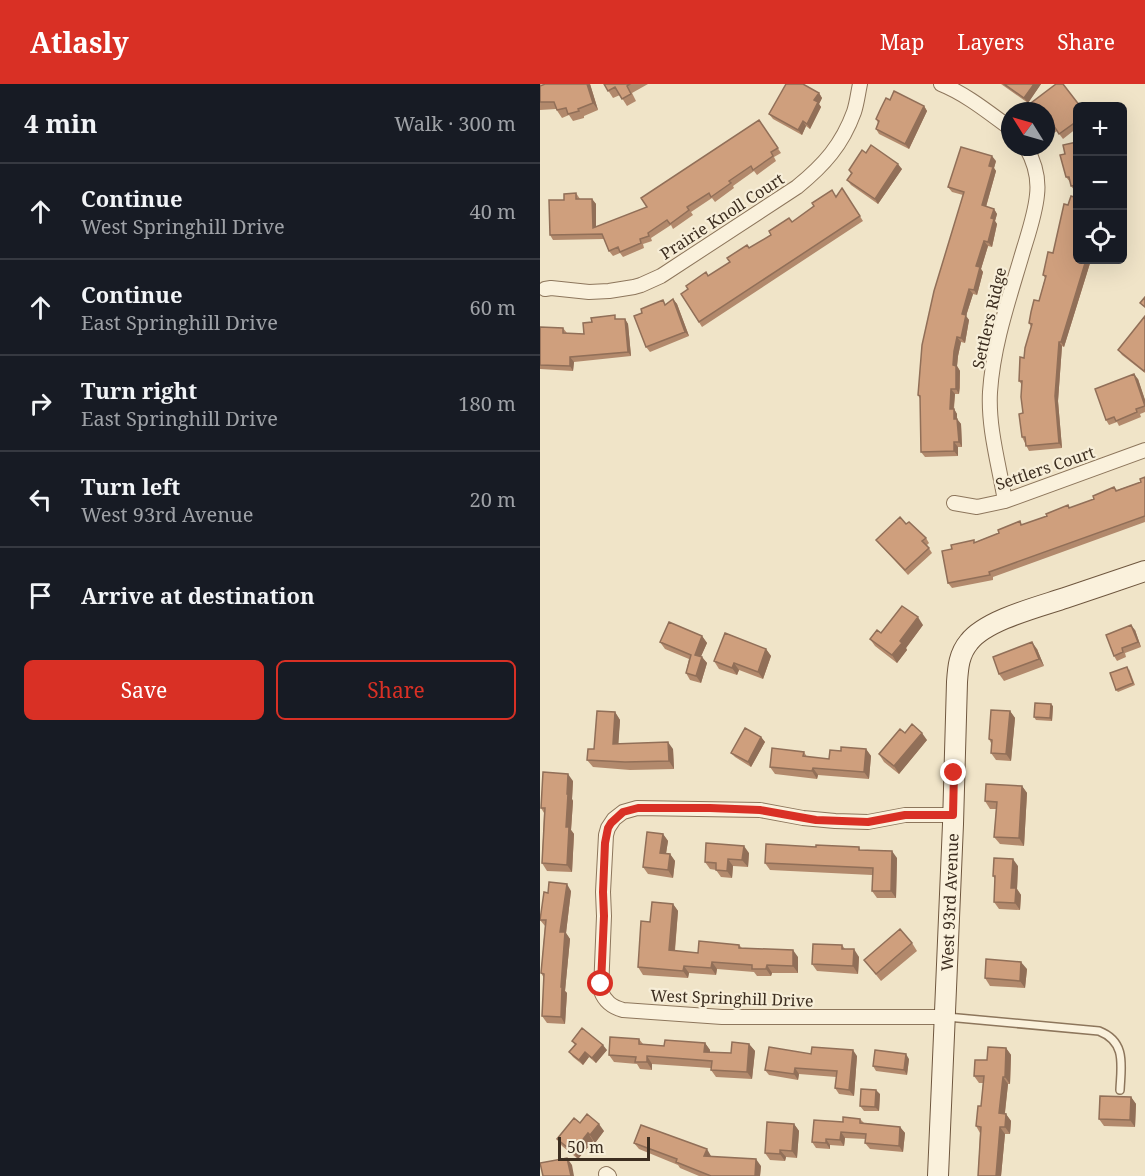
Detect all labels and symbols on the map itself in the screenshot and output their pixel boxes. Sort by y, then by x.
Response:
north arrow [1001,102,1055,156]
street label: Prairie Knoll Court [656,167,789,264]
street label: Settlers Ridge [967,265,1011,371]
street label: Settlers Court [993,441,1098,495]
route end [940,759,966,785]
street label: West 93rd Avenue [936,833,964,972]
route start [587,970,613,996]
street label: West Springhill Drive [650,984,814,1012]
scale bar [558,1134,650,1162]

